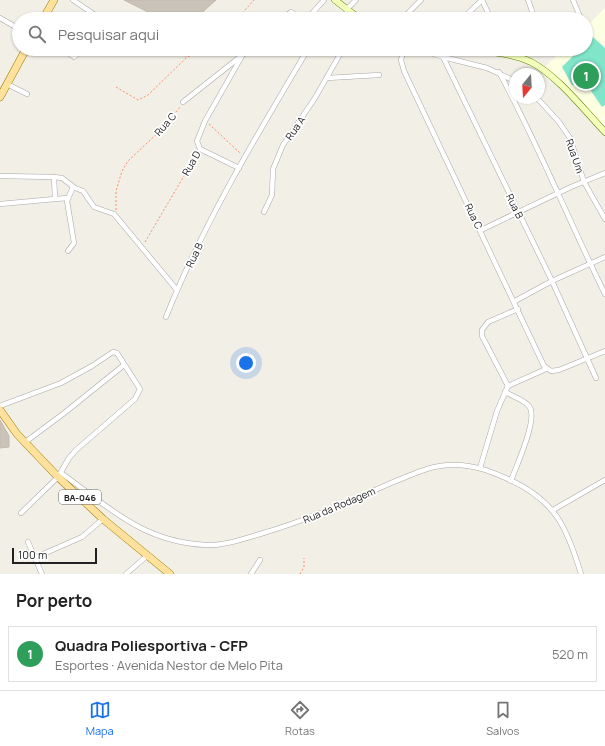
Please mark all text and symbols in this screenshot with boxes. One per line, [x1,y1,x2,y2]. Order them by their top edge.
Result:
search box [12,12,593,56]
icon: search [26,23,48,45]
text: Pesquisar aqui [58,24,159,45]
pin: 1 [573,61,599,91]
north arrow [509,68,545,104]
street label: Rua C [151,109,179,139]
street label: Rua A [282,113,309,143]
street label: Rua Um [563,137,587,175]
street label: Rua D [178,148,204,178]
street label: Rua B [503,191,527,221]
street label: Rua C [462,201,486,231]
street label: Rua B [182,240,206,270]
your location [236,353,256,373]
street label: Rua da Rodagem [301,483,377,527]
road number: BA-046 [59,490,101,504]
scale bar [12,546,97,565]
text: 100 m [18,547,47,562]
text: Por perto [16,589,92,612]
text: Quadra Poliesportiva - CFP [55,635,248,656]
text: 1 [27,645,33,663]
text: 520 m [552,645,588,663]
text: Esportes · Avenida Nestor de Melo Pita [55,656,283,674]
tab: Mapa [86,699,114,738]
tab: Rotas [285,699,315,738]
tab: Salvos [486,699,519,738]

